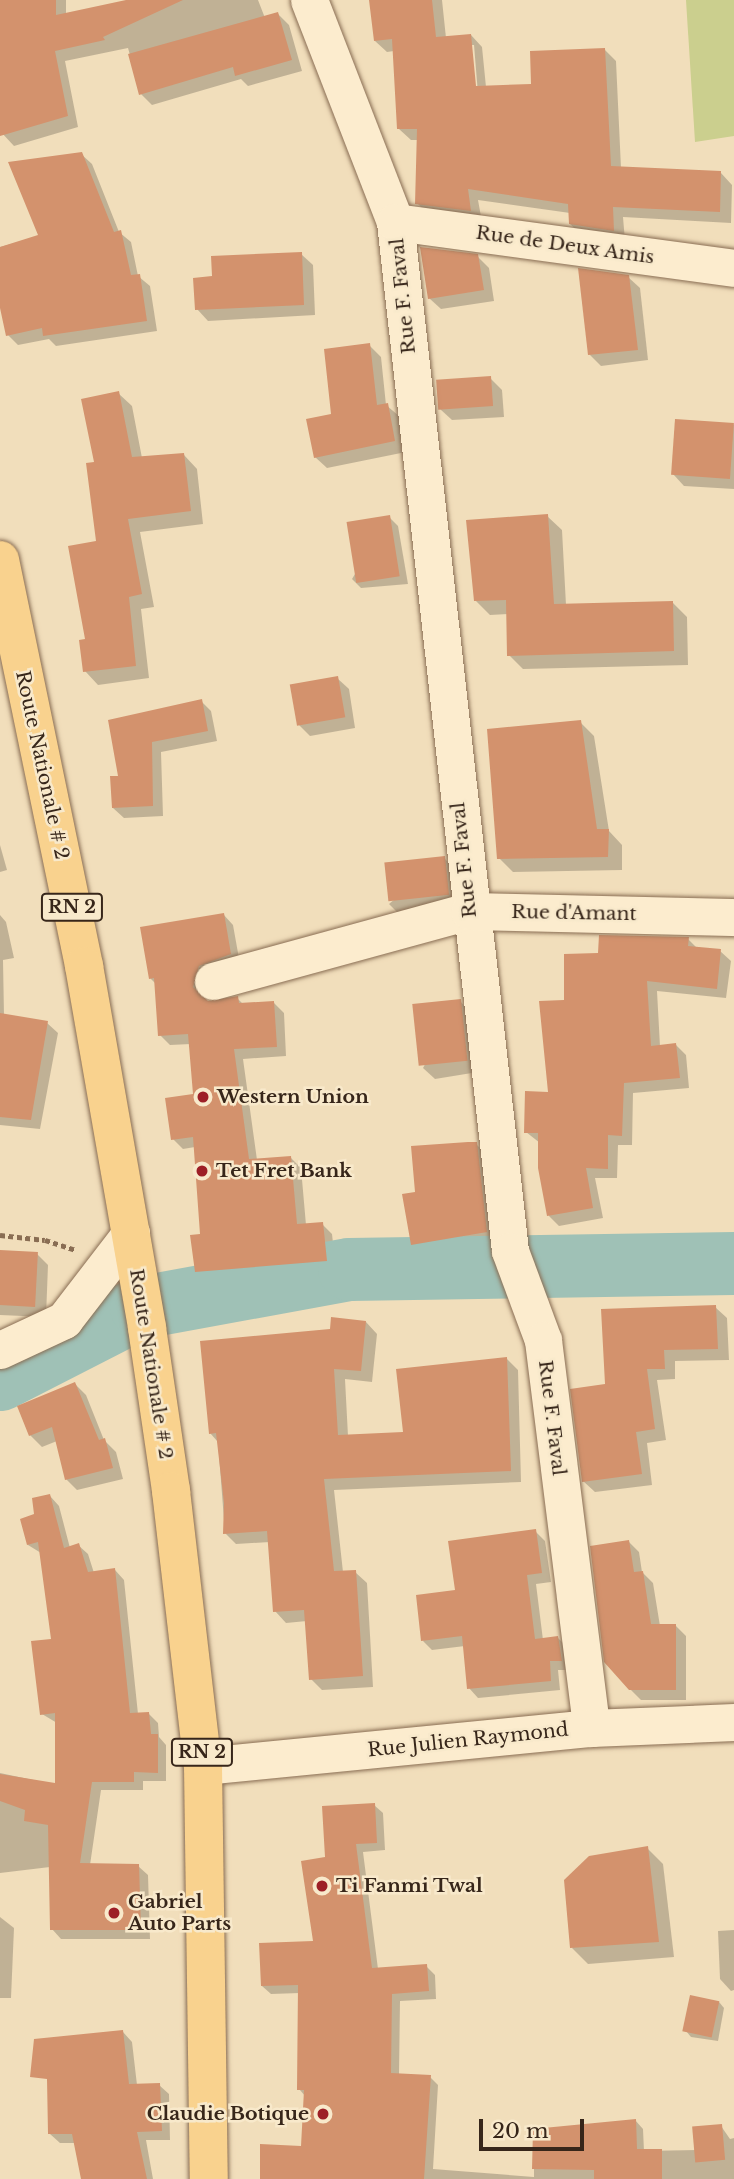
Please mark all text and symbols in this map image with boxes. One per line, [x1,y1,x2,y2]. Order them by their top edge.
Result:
street label: Rue de Deux Amis [474,221,656,269]
street label: Rue F. Faval [386,237,420,355]
street label: Route Nationale # 2 [11,669,73,861]
street label: Rue F. Faval [447,801,481,919]
road number: RN 2 [41,893,104,922]
street label: Rue d'Amant [511,901,637,925]
place label: Western Union [217,1086,369,1108]
marker: Western Union [195,1089,211,1105]
place label: Tet Fret Bank [216,1160,352,1182]
marker: Tet Fret Bank [194,1163,210,1179]
street label: Route Nationale # 2 [125,1267,177,1461]
street label: Rue F. Faval [534,1359,570,1477]
street label: Rue Julien Raymond [366,1718,570,1762]
road number: RN 2 [170,1737,234,1766]
place label: Ti Fanmi Twal [336,1875,483,1897]
marker: Ti Fanmi Twal [314,1878,330,1894]
place label: Gabriel Auto Parts [128,1891,231,1935]
marker: Gabriel Auto Parts [106,1905,122,1921]
place label: Claudie Botique [147,2103,309,2125]
marker: Claudie Botique [315,2106,331,2122]
scale bar [482,2106,587,2150]
text: 20 m [492,2118,549,2144]

